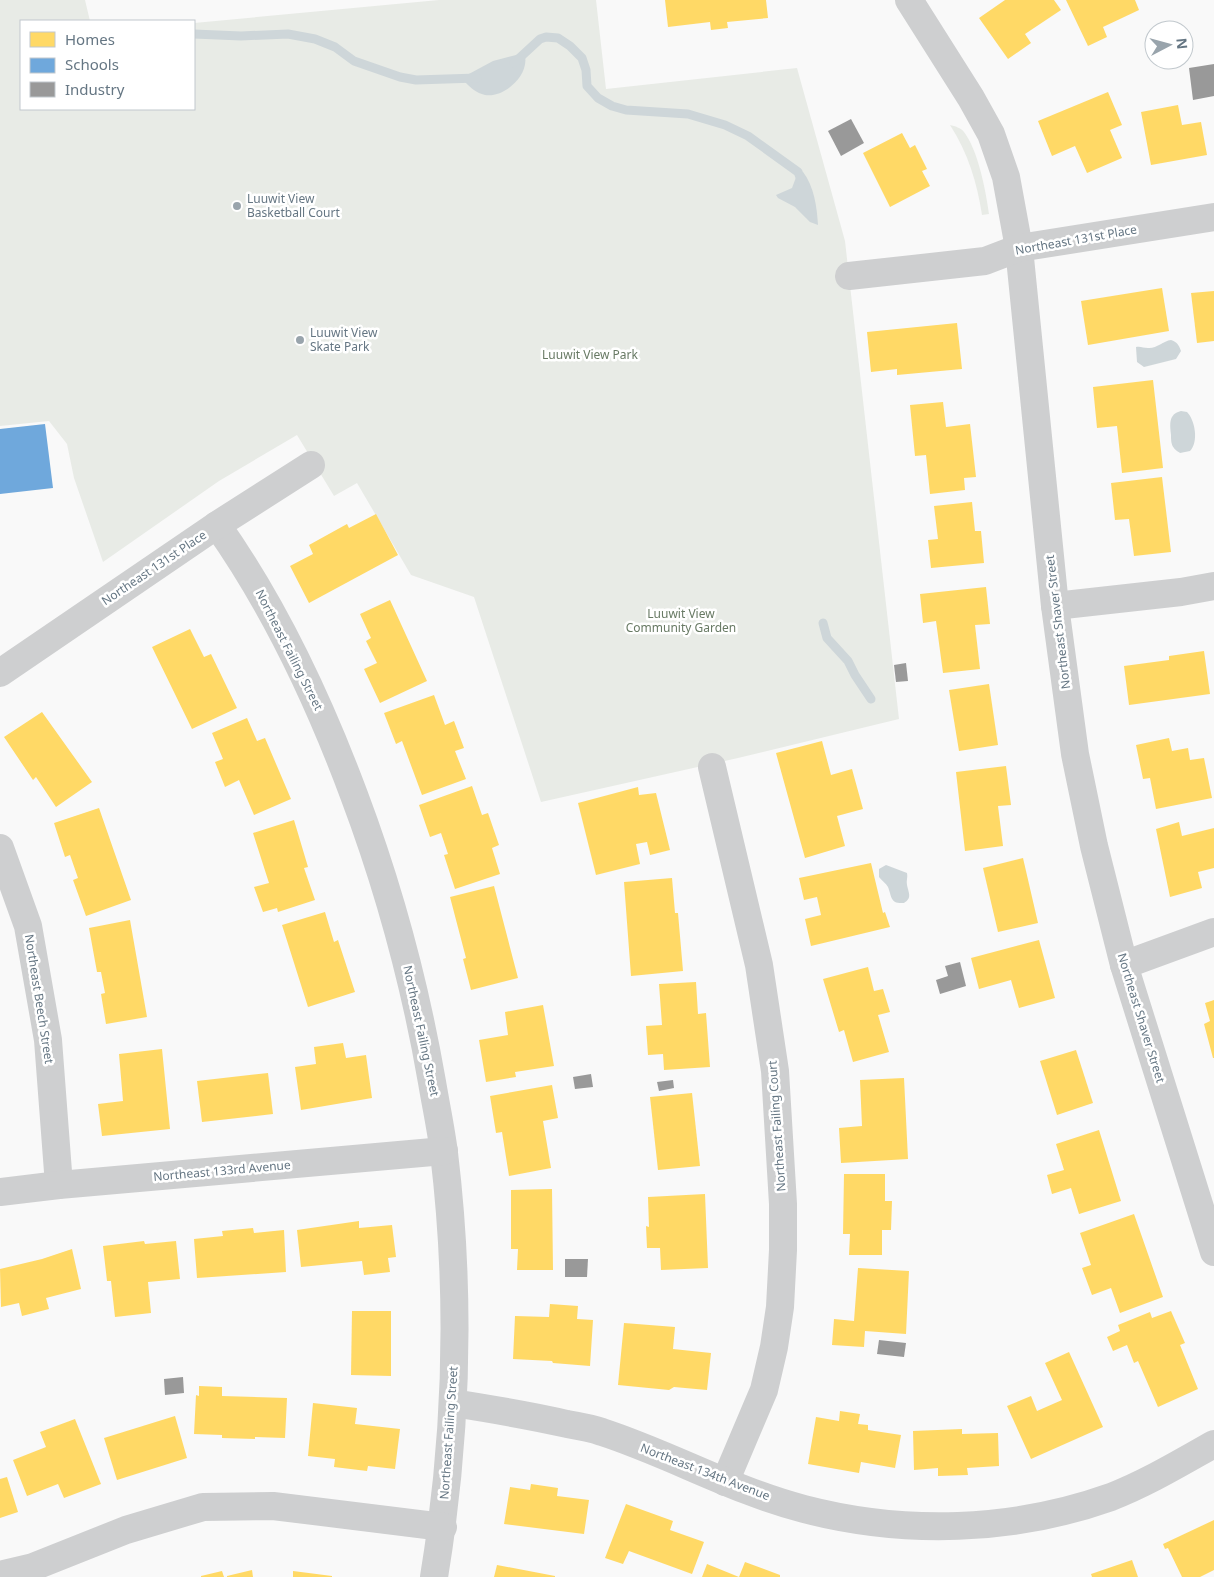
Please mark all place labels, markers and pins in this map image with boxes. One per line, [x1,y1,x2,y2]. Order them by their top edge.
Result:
place label: Luuwit View Basketball Court [247,190,340,221]
marker: Luuwit View Basketball Court [231,200,243,212]
place label: Luuwit View Skate Park [310,324,378,355]
marker: Luuwit View Skate Park [294,334,306,346]

